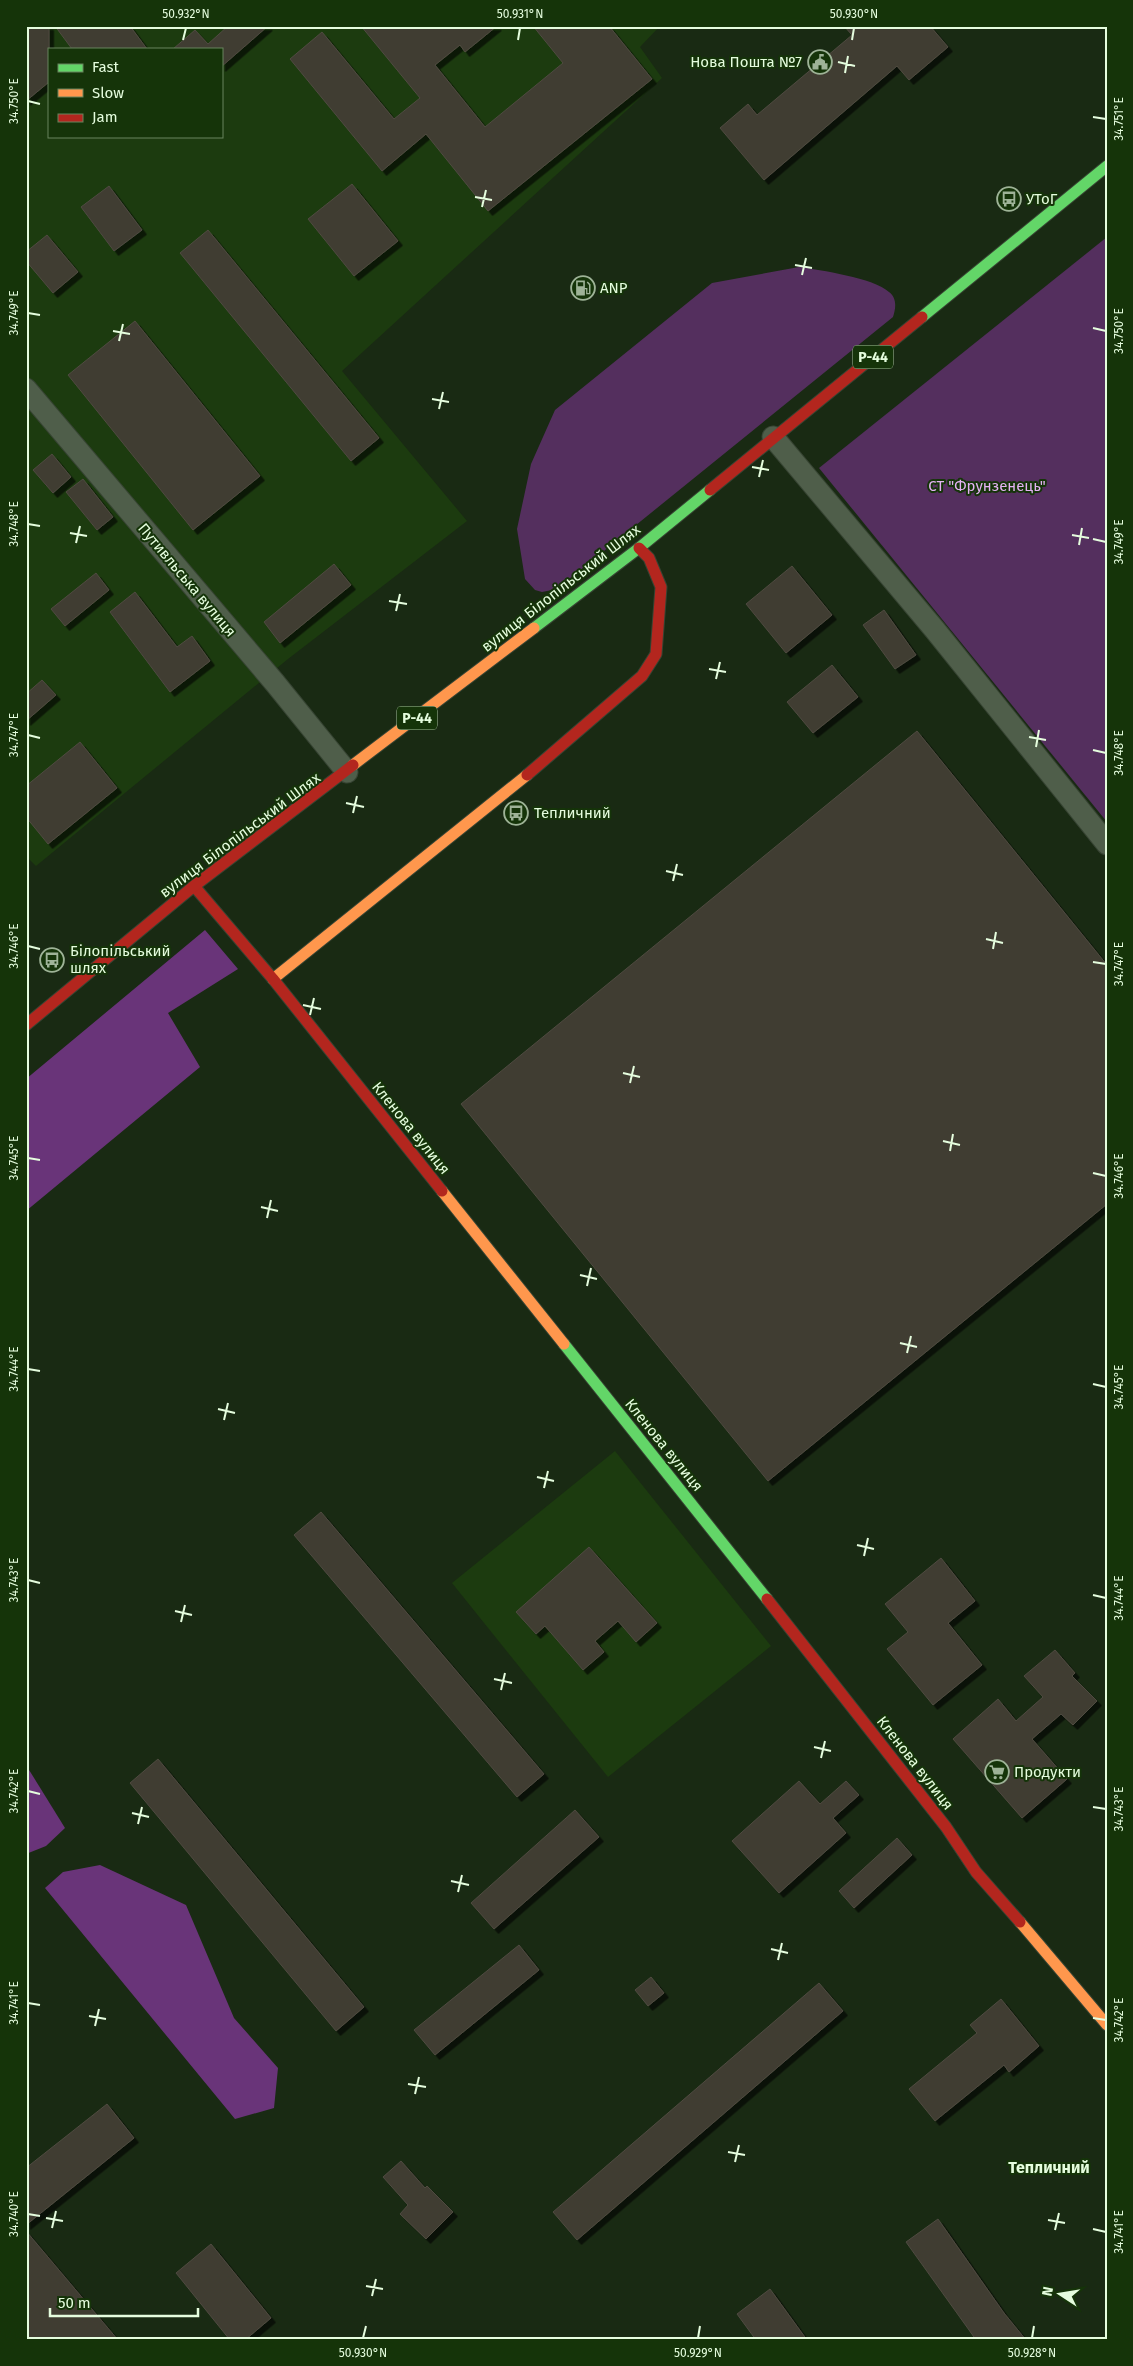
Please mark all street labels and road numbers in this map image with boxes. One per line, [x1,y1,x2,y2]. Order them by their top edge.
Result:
road number: Р-44 [853,346,893,368]
street label: Путивльська вулиця [134,520,240,640]
street label: вулиця Білопільський Шлях [478,520,645,656]
road number: Р-44 [397,706,437,730]
street label: вулиця Білопільський Шлях [156,768,325,901]
street label: Кленова вулиця [368,1078,454,1178]
street label: Кленова вулиця [621,1395,707,1495]
street label: Кленова вулиця [873,1713,957,1813]

